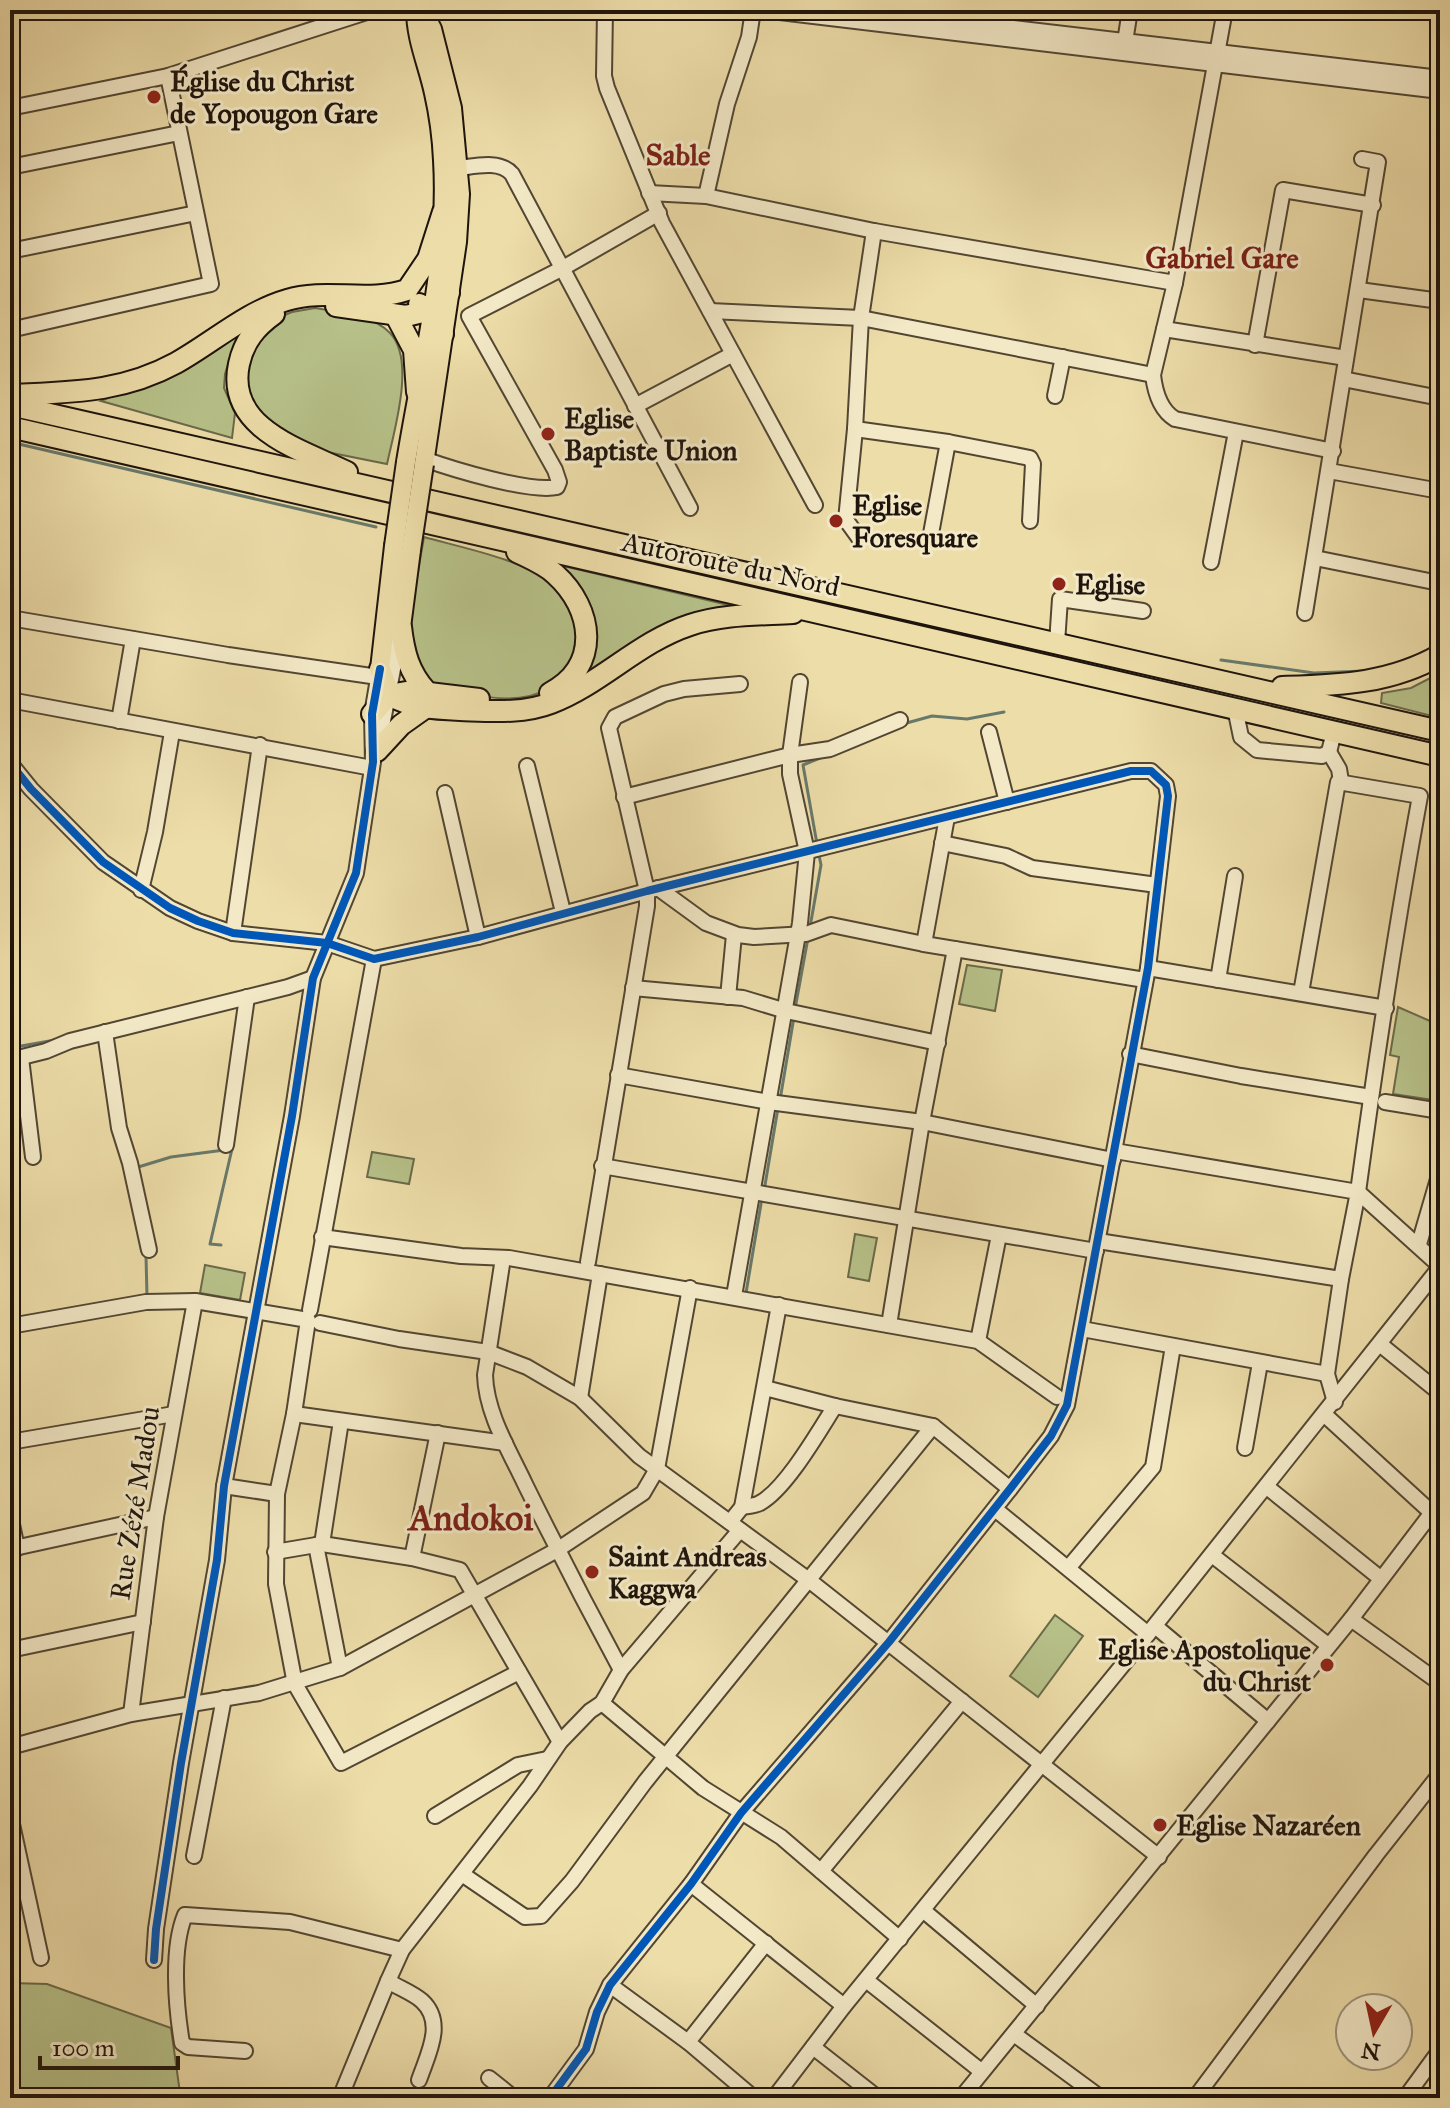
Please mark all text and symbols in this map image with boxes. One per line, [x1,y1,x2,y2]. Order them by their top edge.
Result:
place label: Église du Christ de Yopougon Gare [170,63,378,131]
marker: Église du Christ de Yopougon Gare [145,88,163,106]
district label: Sable [646,137,711,173]
district label: Gabriel Gare [1145,240,1299,276]
place label: Eglise Baptiste Union [564,401,737,468]
marker: Eglise Baptiste Union [539,425,557,443]
place label: Eglise Foresquare [852,488,979,555]
marker: Eglise Foresquare [827,512,845,530]
street label: Autoroute du Nord [618,524,843,604]
place label: Eglise [1075,567,1146,602]
marker: Eglise [1050,575,1068,593]
street label: Rue Zézé Madou [102,1403,168,1602]
district label: Andokoi [407,1496,533,1540]
place label: Saint Andreas Kaggwa [608,1539,767,1606]
marker: Saint Andreas Kaggwa [583,1563,601,1581]
place label: Eglise Apostolique du Christ [1098,1632,1311,1699]
marker: Eglise Apostolique du Christ [1318,1656,1336,1674]
place label: Eglise Nazaréen [1176,1808,1361,1843]
marker: Eglise Nazaréen [1151,1816,1169,1834]
north arrow [1334,1992,1414,2072]
scale bar [40,2020,178,2070]
text: 100 m [52,2033,115,2063]
text: N [1359,2036,1382,2066]

